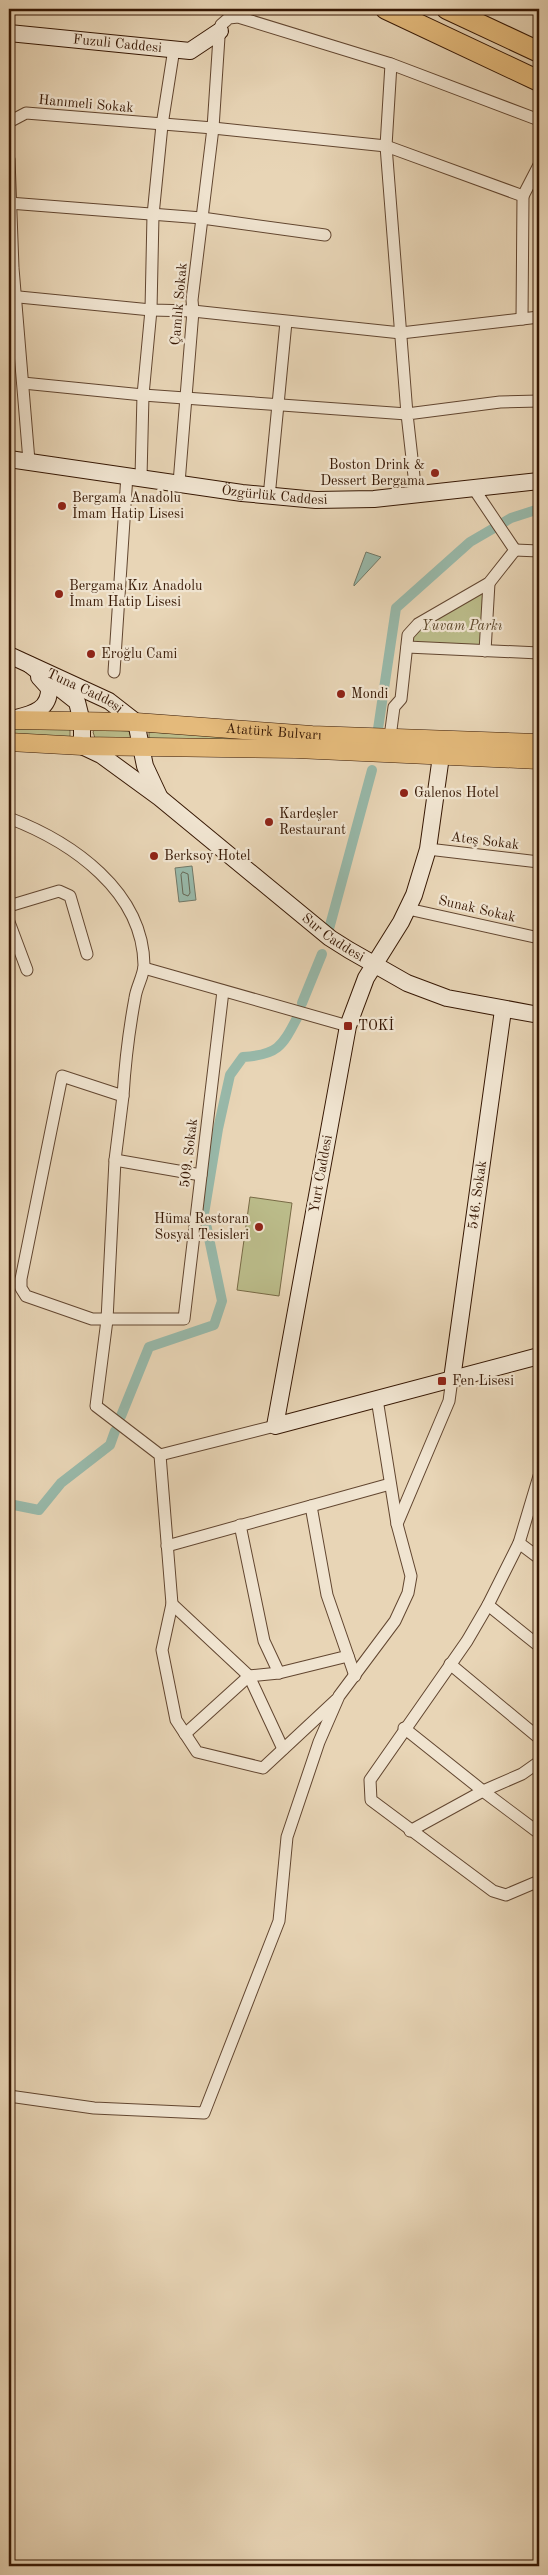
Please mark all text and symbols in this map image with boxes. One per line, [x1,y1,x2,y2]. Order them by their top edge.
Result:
street label: Fuzuli Caddesi [72,32,163,55]
street label: Hanımeli Sokak [38,93,134,115]
street label: Çamlık Sokak [168,262,190,346]
place label: Boston Drink & Dessert Bergama [320,458,425,488]
marker: Boston Drink & Dessert Bergama [429,467,441,479]
street label: Özgürlük Caddesi [220,480,328,507]
place label: Bergama Anadolu İmam Hatip Lisesi [72,491,184,521]
marker: Bergama Anadolu İmam Hatip Lisesi [56,500,68,512]
place label: Bergama Kız Anadolu İmam Hatip Lisesi [69,579,203,609]
marker: Bergama Kız Anadolu İmam Hatip Lisesi [53,588,65,600]
park label: Yuvam Parkı [421,619,503,633]
place label: Eroğlu Cami [101,647,177,661]
marker: Eroğlu Cami [85,648,97,660]
street label: Tuna Caddesi [45,666,126,716]
place label: Mondi [351,687,389,701]
marker: Mondi [335,688,347,700]
street label: Atatürk Bulvarı [225,722,322,742]
place label: Galenos Hotel [414,786,499,800]
marker: Galenos Hotel [398,787,410,799]
place label: Kardeşler Restaurant [279,807,346,837]
marker: Kardeşler Restaurant [263,816,275,828]
street label: Ateş Sokak [450,830,520,852]
place label: Berksoy Hotel [164,849,251,863]
marker: Berksoy Hotel [148,850,160,862]
street label: Sunak Sokak [437,893,517,925]
street label: Sur Caddesi [299,911,367,964]
place label: TOKİ [358,1016,394,1033]
marker: TOKİ [342,1020,354,1032]
street label: 509. Sokak [178,1118,200,1188]
street label: Yurt Caddesi [307,1134,335,1214]
street label: 546. Sokak [466,1159,489,1230]
place label: Hüma Restoran Sosyal Tesisleri [154,1212,249,1242]
marker: Hüma Restoran Sosyal Tesisleri [253,1221,265,1233]
place label: Fen Lisesi [452,1374,514,1388]
marker: Fen Lisesi [436,1375,448,1387]

